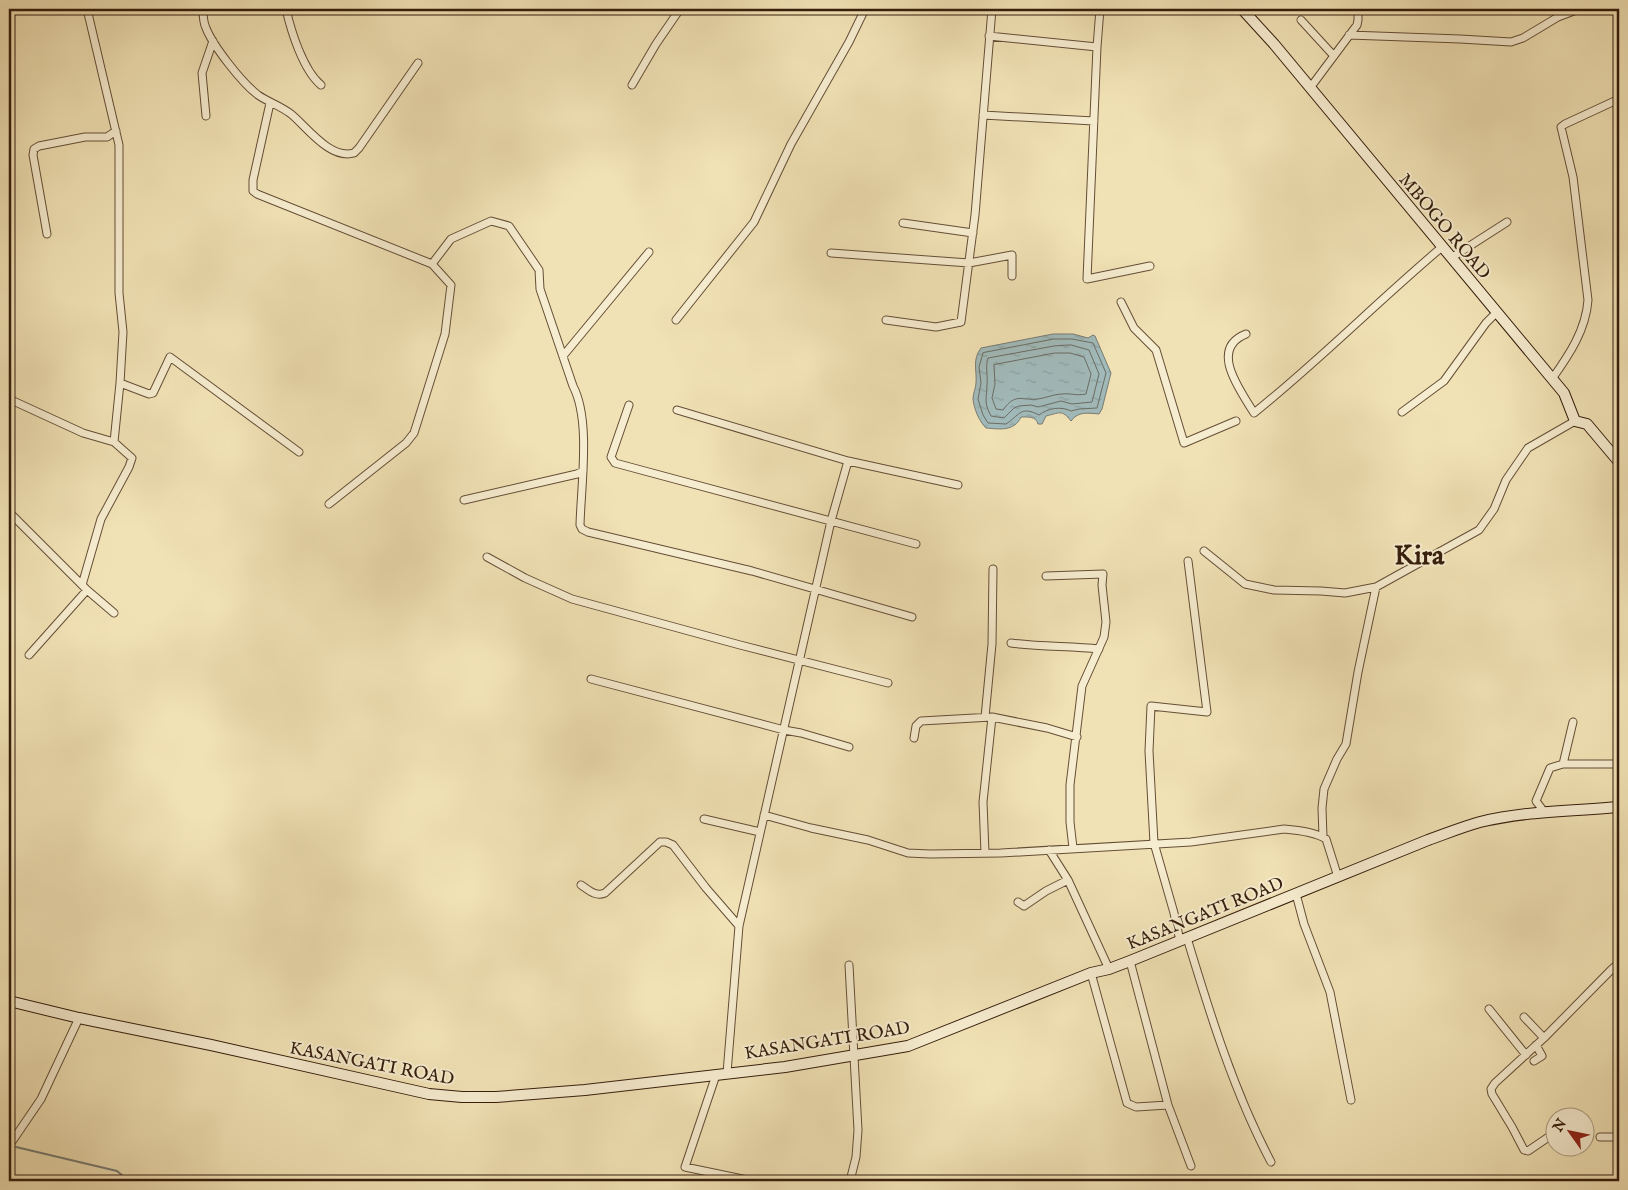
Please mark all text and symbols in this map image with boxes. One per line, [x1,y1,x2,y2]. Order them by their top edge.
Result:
street label: MBOGO ROAD [1393,169,1495,285]
district label: Kira [1394,539,1445,574]
street label: KASANGATI ROAD [1124,872,1287,956]
street label: KASANGATI ROAD [743,1017,912,1066]
street label: KASANGATI ROAD [288,1037,456,1092]
north arrow [1546,1108,1596,1158]
text: N [1549,1115,1571,1136]

